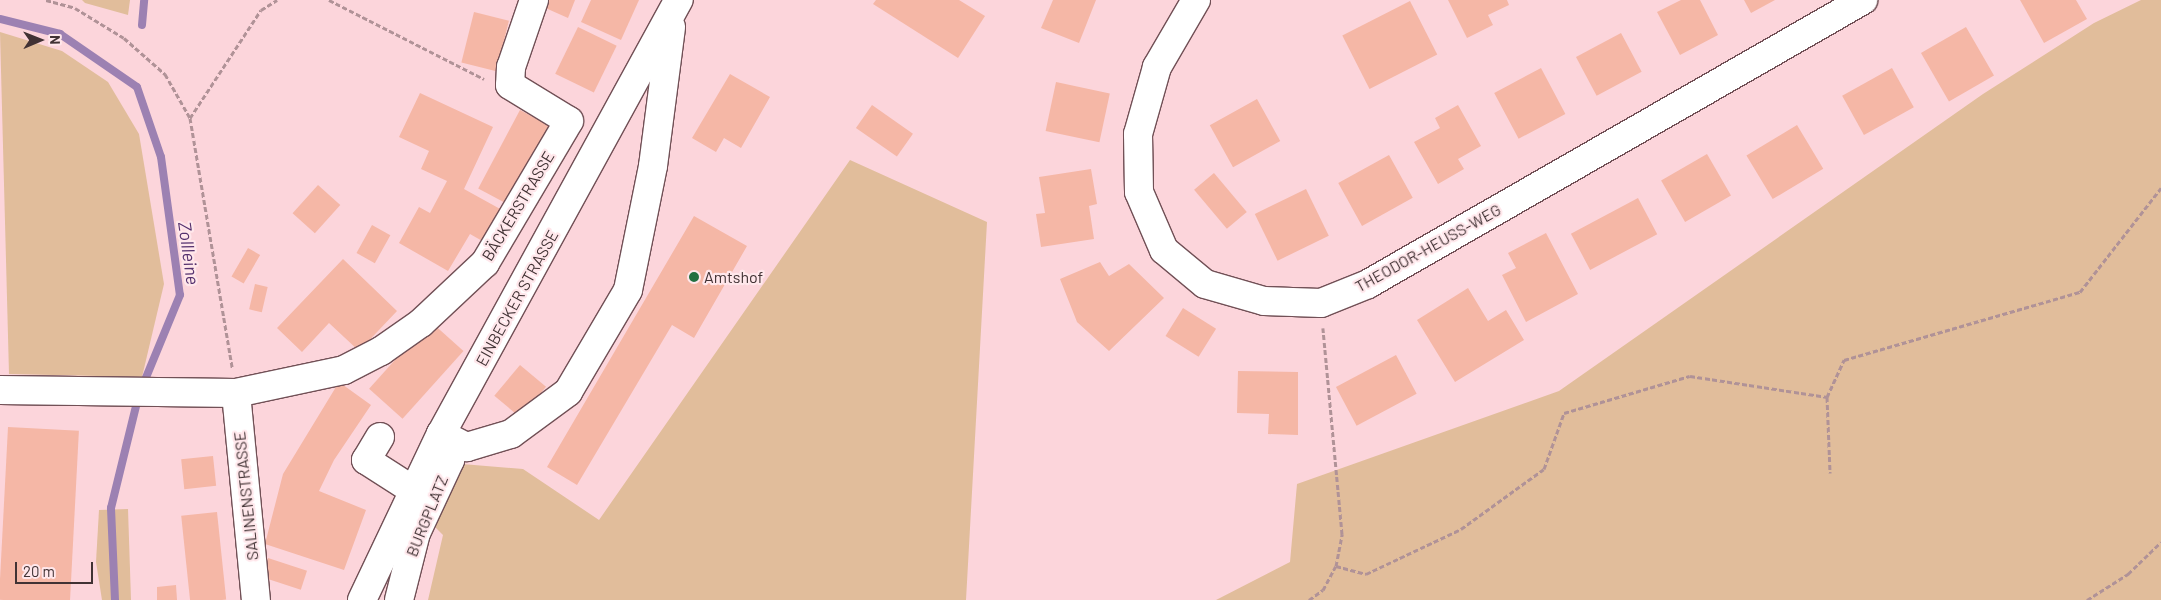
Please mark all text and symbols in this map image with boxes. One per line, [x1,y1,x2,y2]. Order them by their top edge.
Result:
north arrow [15,15,65,65]
text: N [47,35,64,45]
street label: BÄCKERSTRASSE [478,148,558,264]
street label: THEODOR-HEUSS-WEG [1352,200,1504,296]
water label: Zollleine [174,220,204,286]
street label: EINBECKER STRASSE [472,227,562,369]
place label: Amtshof [704,267,763,287]
marker: Amtshof [688,271,700,283]
street label: SALINENSTRASSE [230,431,262,561]
street label: BURGPLATZ [402,473,452,559]
scale bar [18,552,95,584]
text: 20 m [23,562,55,580]

